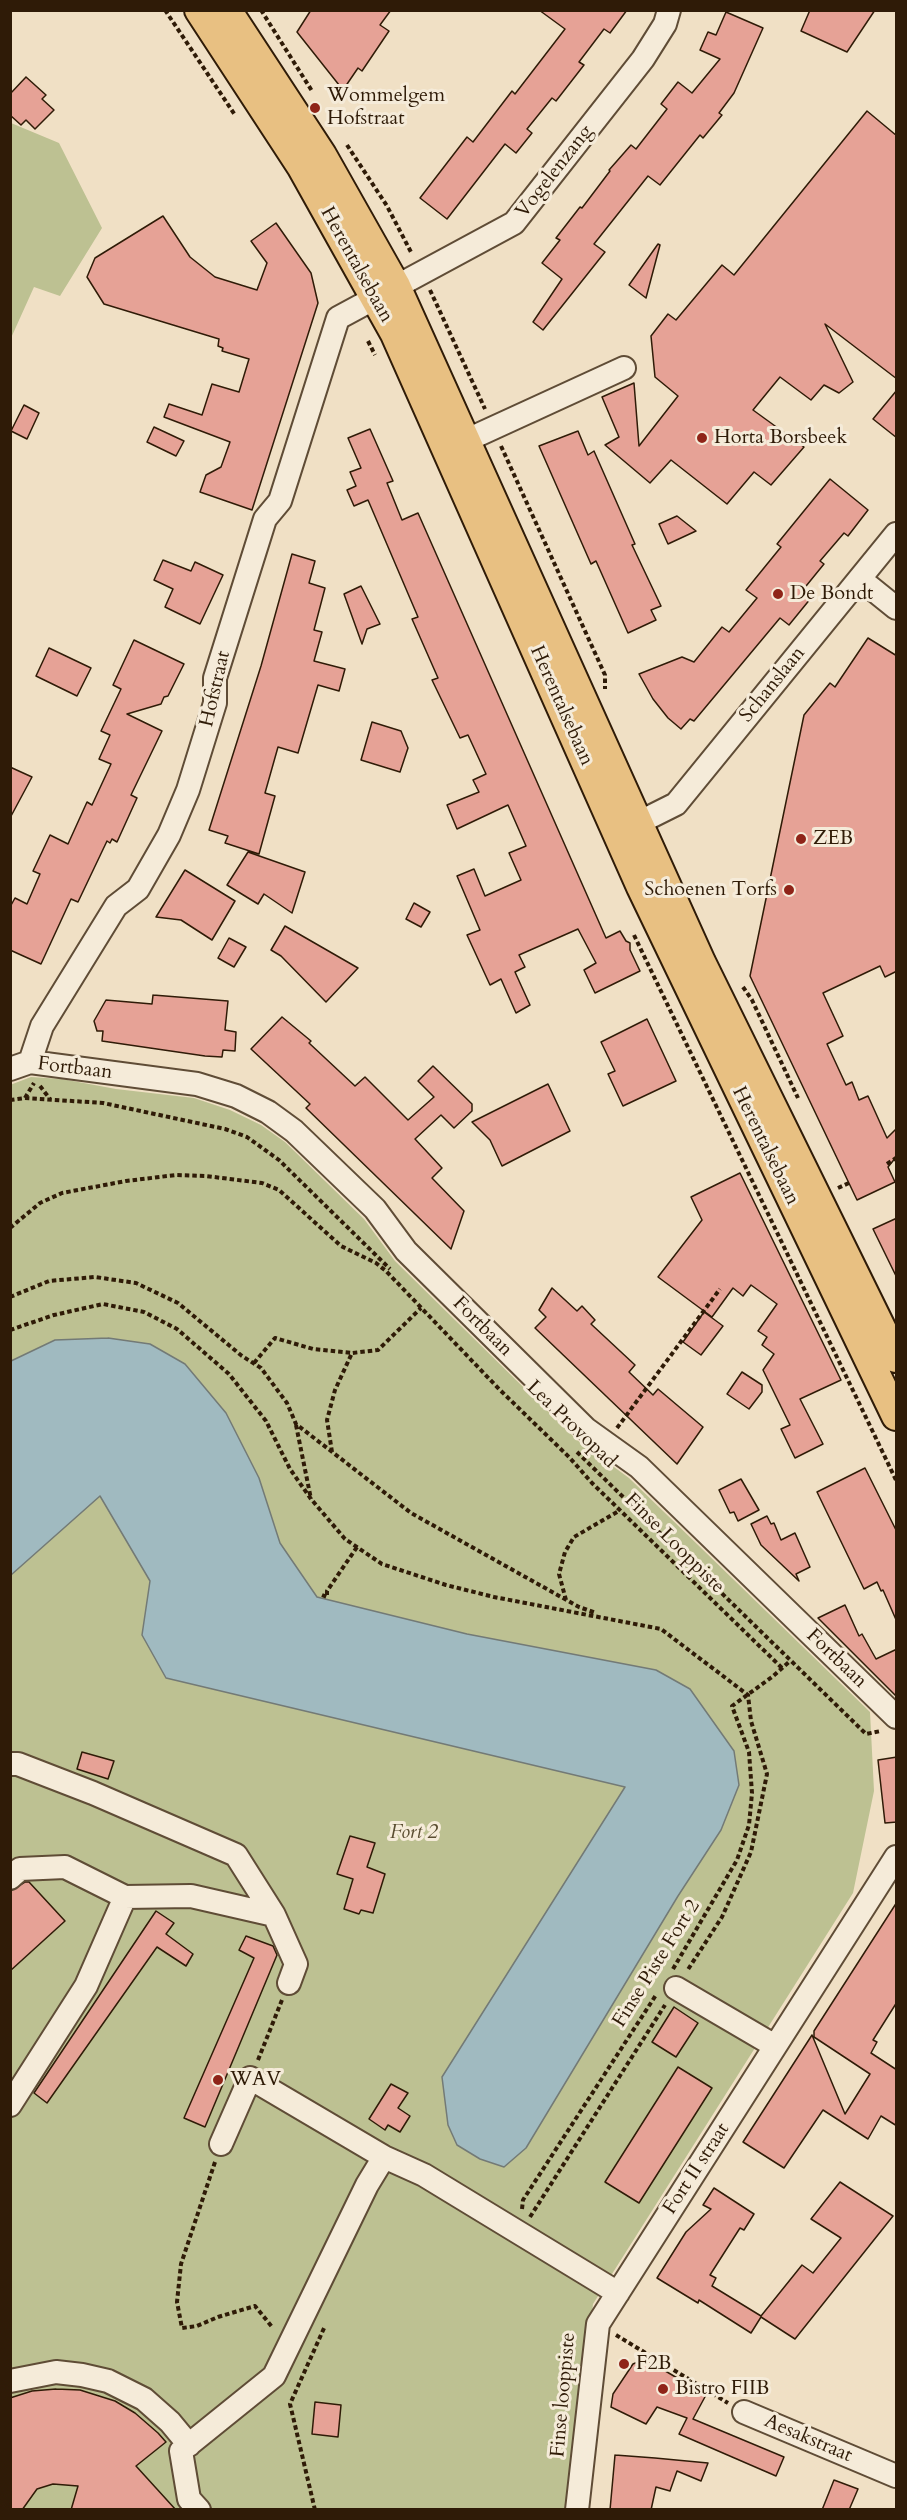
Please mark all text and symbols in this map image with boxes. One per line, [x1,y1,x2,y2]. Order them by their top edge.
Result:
place label: Wommelgem Hofstraat [327,84,445,131]
marker: Wommelgem Hofstraat [308,101,322,115]
street label: Vogelenzang [511,121,599,223]
street label: Herentalsebaan [314,203,398,327]
place label: Horta Borsbeek [714,426,847,450]
marker: Horta Borsbeek [695,431,709,445]
place label: De Bondt [790,582,873,606]
marker: De Bondt [771,587,785,601]
street label: Herentalsebaan [524,642,598,770]
street label: Schanslaan [735,642,811,728]
street label: Hofstraat [196,649,236,729]
place label: ZEB [813,827,853,851]
marker: ZEB [794,832,808,846]
place label: Schoenen Torfs [644,878,777,902]
marker: Schoenen Torfs [782,883,796,897]
street label: Fortbaan [36,1053,114,1085]
street label: Herentalsebaan [726,1083,804,1209]
street label: Fortbaan [447,1292,517,1362]
street label: Lea Provopad [521,1376,621,1474]
street label: Finse Looppiste [619,1489,729,1599]
street label: Fortbaan [801,1624,871,1694]
park label: Fort 2 [390,1821,438,1845]
street label: Finse Piste Fort 2 [608,1896,706,2032]
place label: WAV [230,2068,281,2092]
marker: WAV [211,2073,225,2087]
street label: Fort II straat [659,2119,735,2219]
street label: Finse looppiste [547,2332,581,2458]
place label: F2B [636,2352,671,2376]
marker: F2B [617,2357,631,2371]
place label: Bistro FIIB [675,2377,769,2401]
marker: Bistro FIIB [656,2382,670,2396]
street label: Aesakstraat [760,2410,856,2468]

